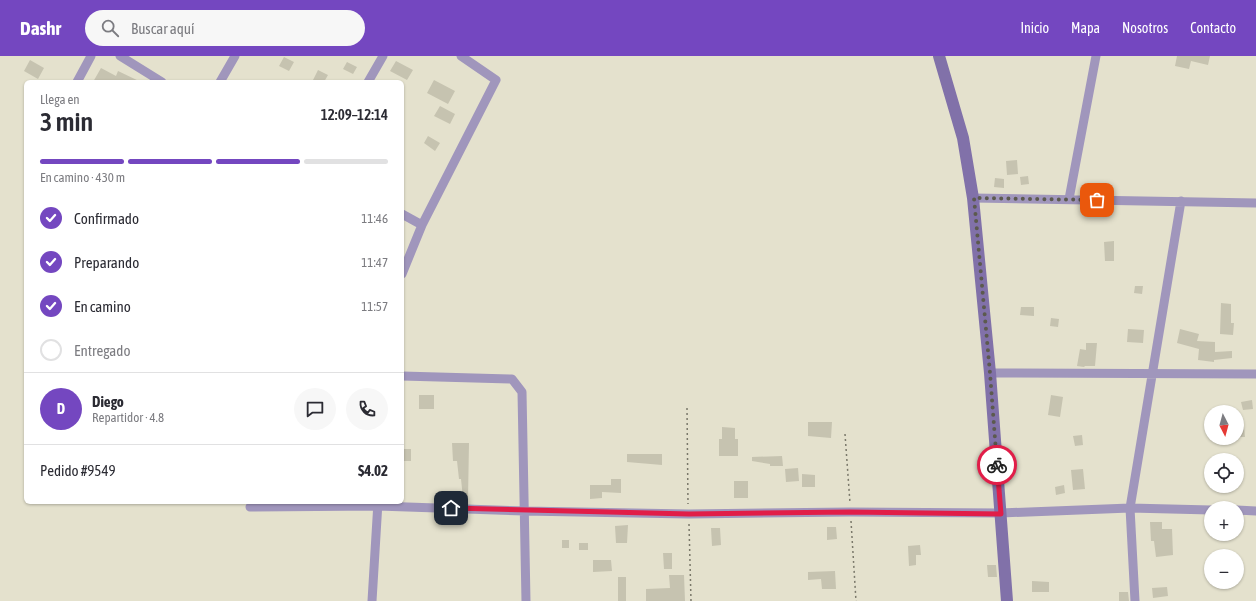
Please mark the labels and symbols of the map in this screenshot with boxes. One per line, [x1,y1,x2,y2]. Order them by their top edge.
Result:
pin [1080,183,1114,217]
north arrow [1204,405,1244,445]
courier [977,445,1017,485]
pin [434,491,468,525]

